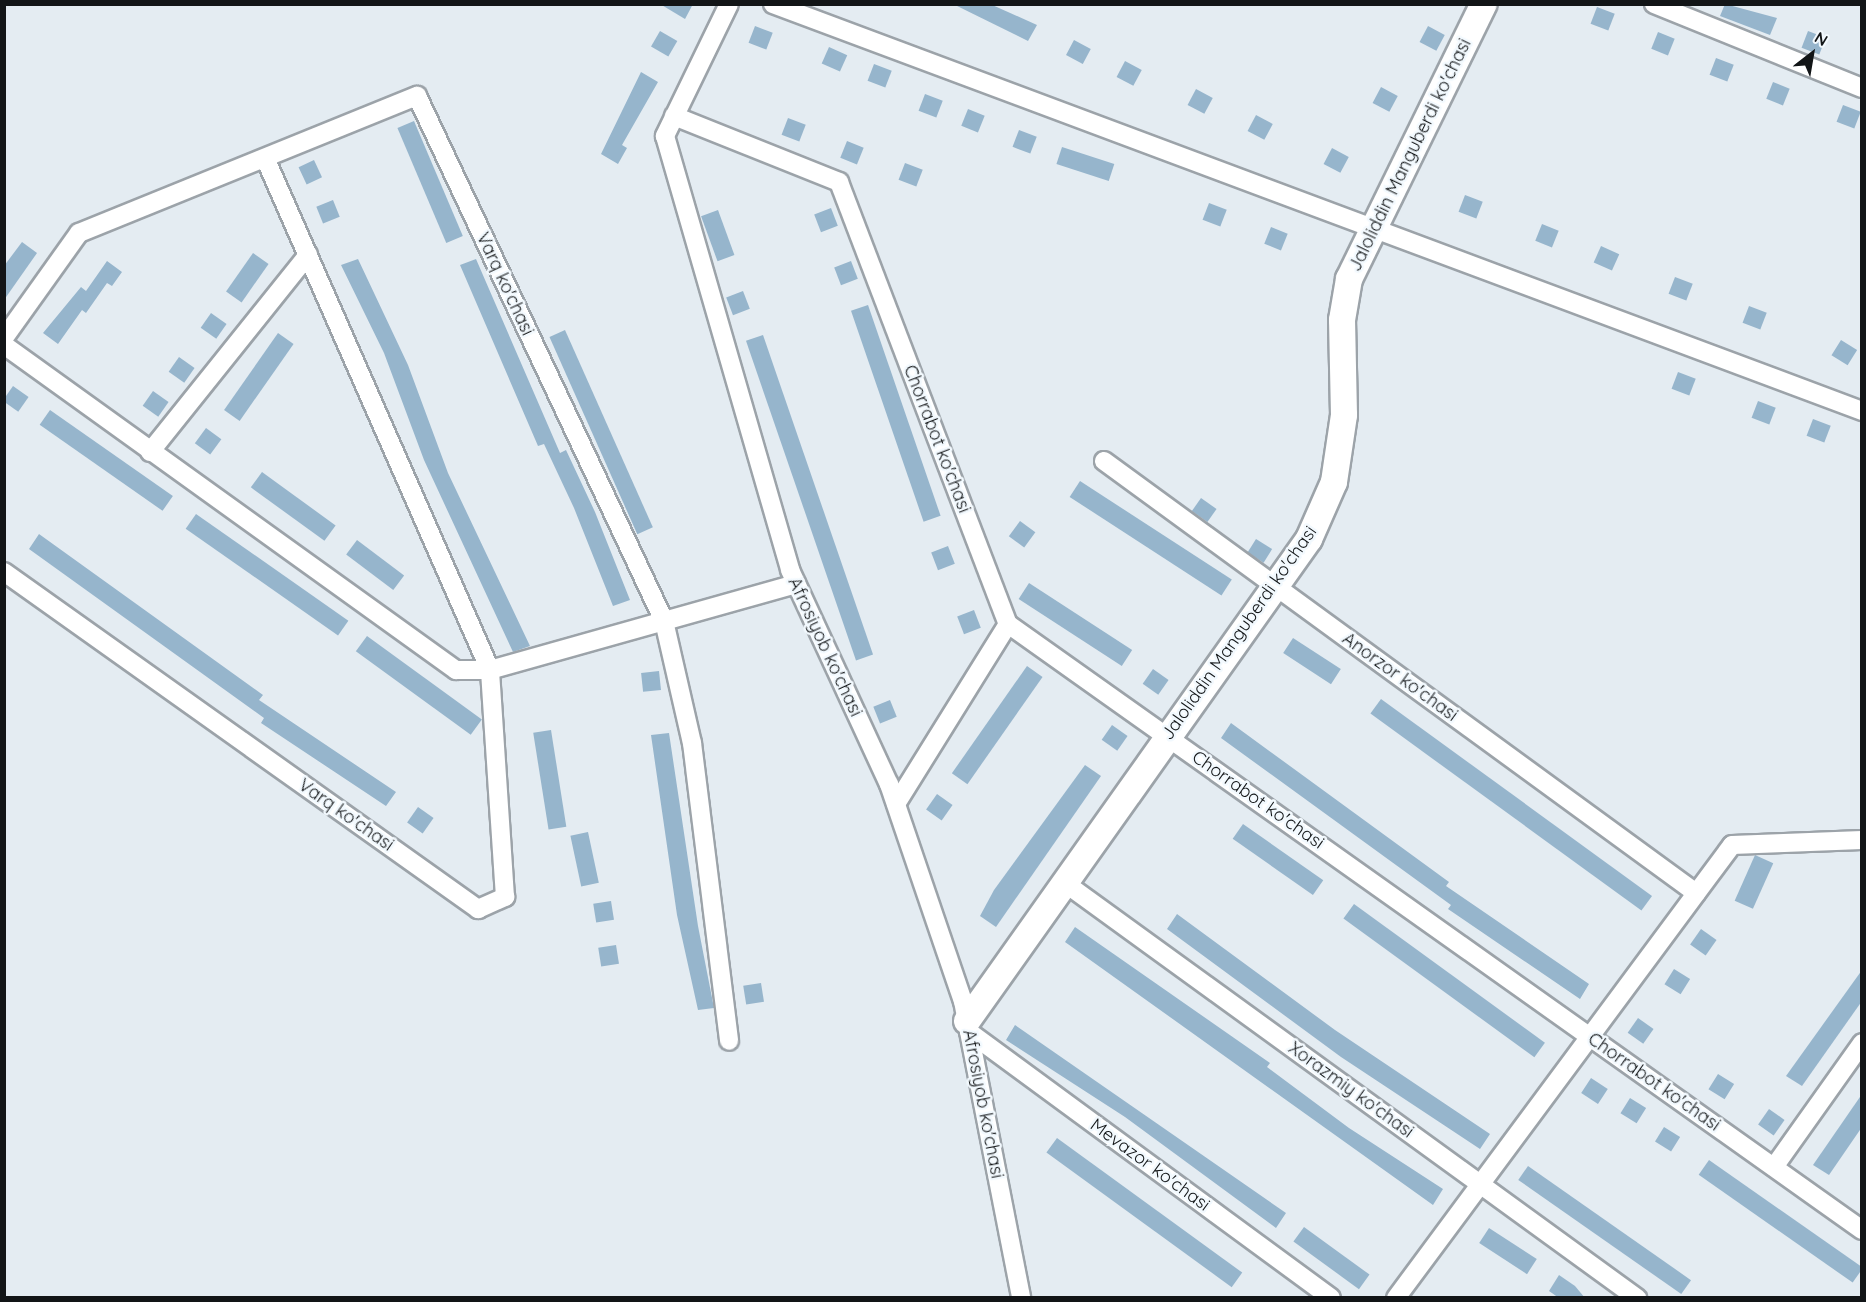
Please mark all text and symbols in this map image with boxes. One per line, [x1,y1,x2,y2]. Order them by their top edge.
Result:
north arrow [1782,24,1842,84]
text: N [1811,27,1831,50]
street label: Jaloliddin Manguberdi ko'chasi [1344,35,1476,275]
street label: Varq ko'chasi [472,229,538,339]
street label: Chorrabot ko'chasi [899,362,975,516]
street label: Jaloliddin Manguberdi ko'chasi [1157,522,1321,744]
street label: Afrosiyob ko'chasi [783,574,867,720]
street label: Anorzor ko'chasi [1338,628,1462,726]
street label: Chorrabot ko'chasi [1188,746,1328,854]
street label: Varq ko'chasi [294,774,398,856]
street label: Afrosiyob ko'chasi [958,1028,1008,1180]
street label: Chorrabot ko'chasi [1584,1028,1724,1136]
street label: Xorazmiy ko'chasi [1284,1037,1418,1143]
street label: Mevazor ko'chasi [1086,1114,1214,1216]

